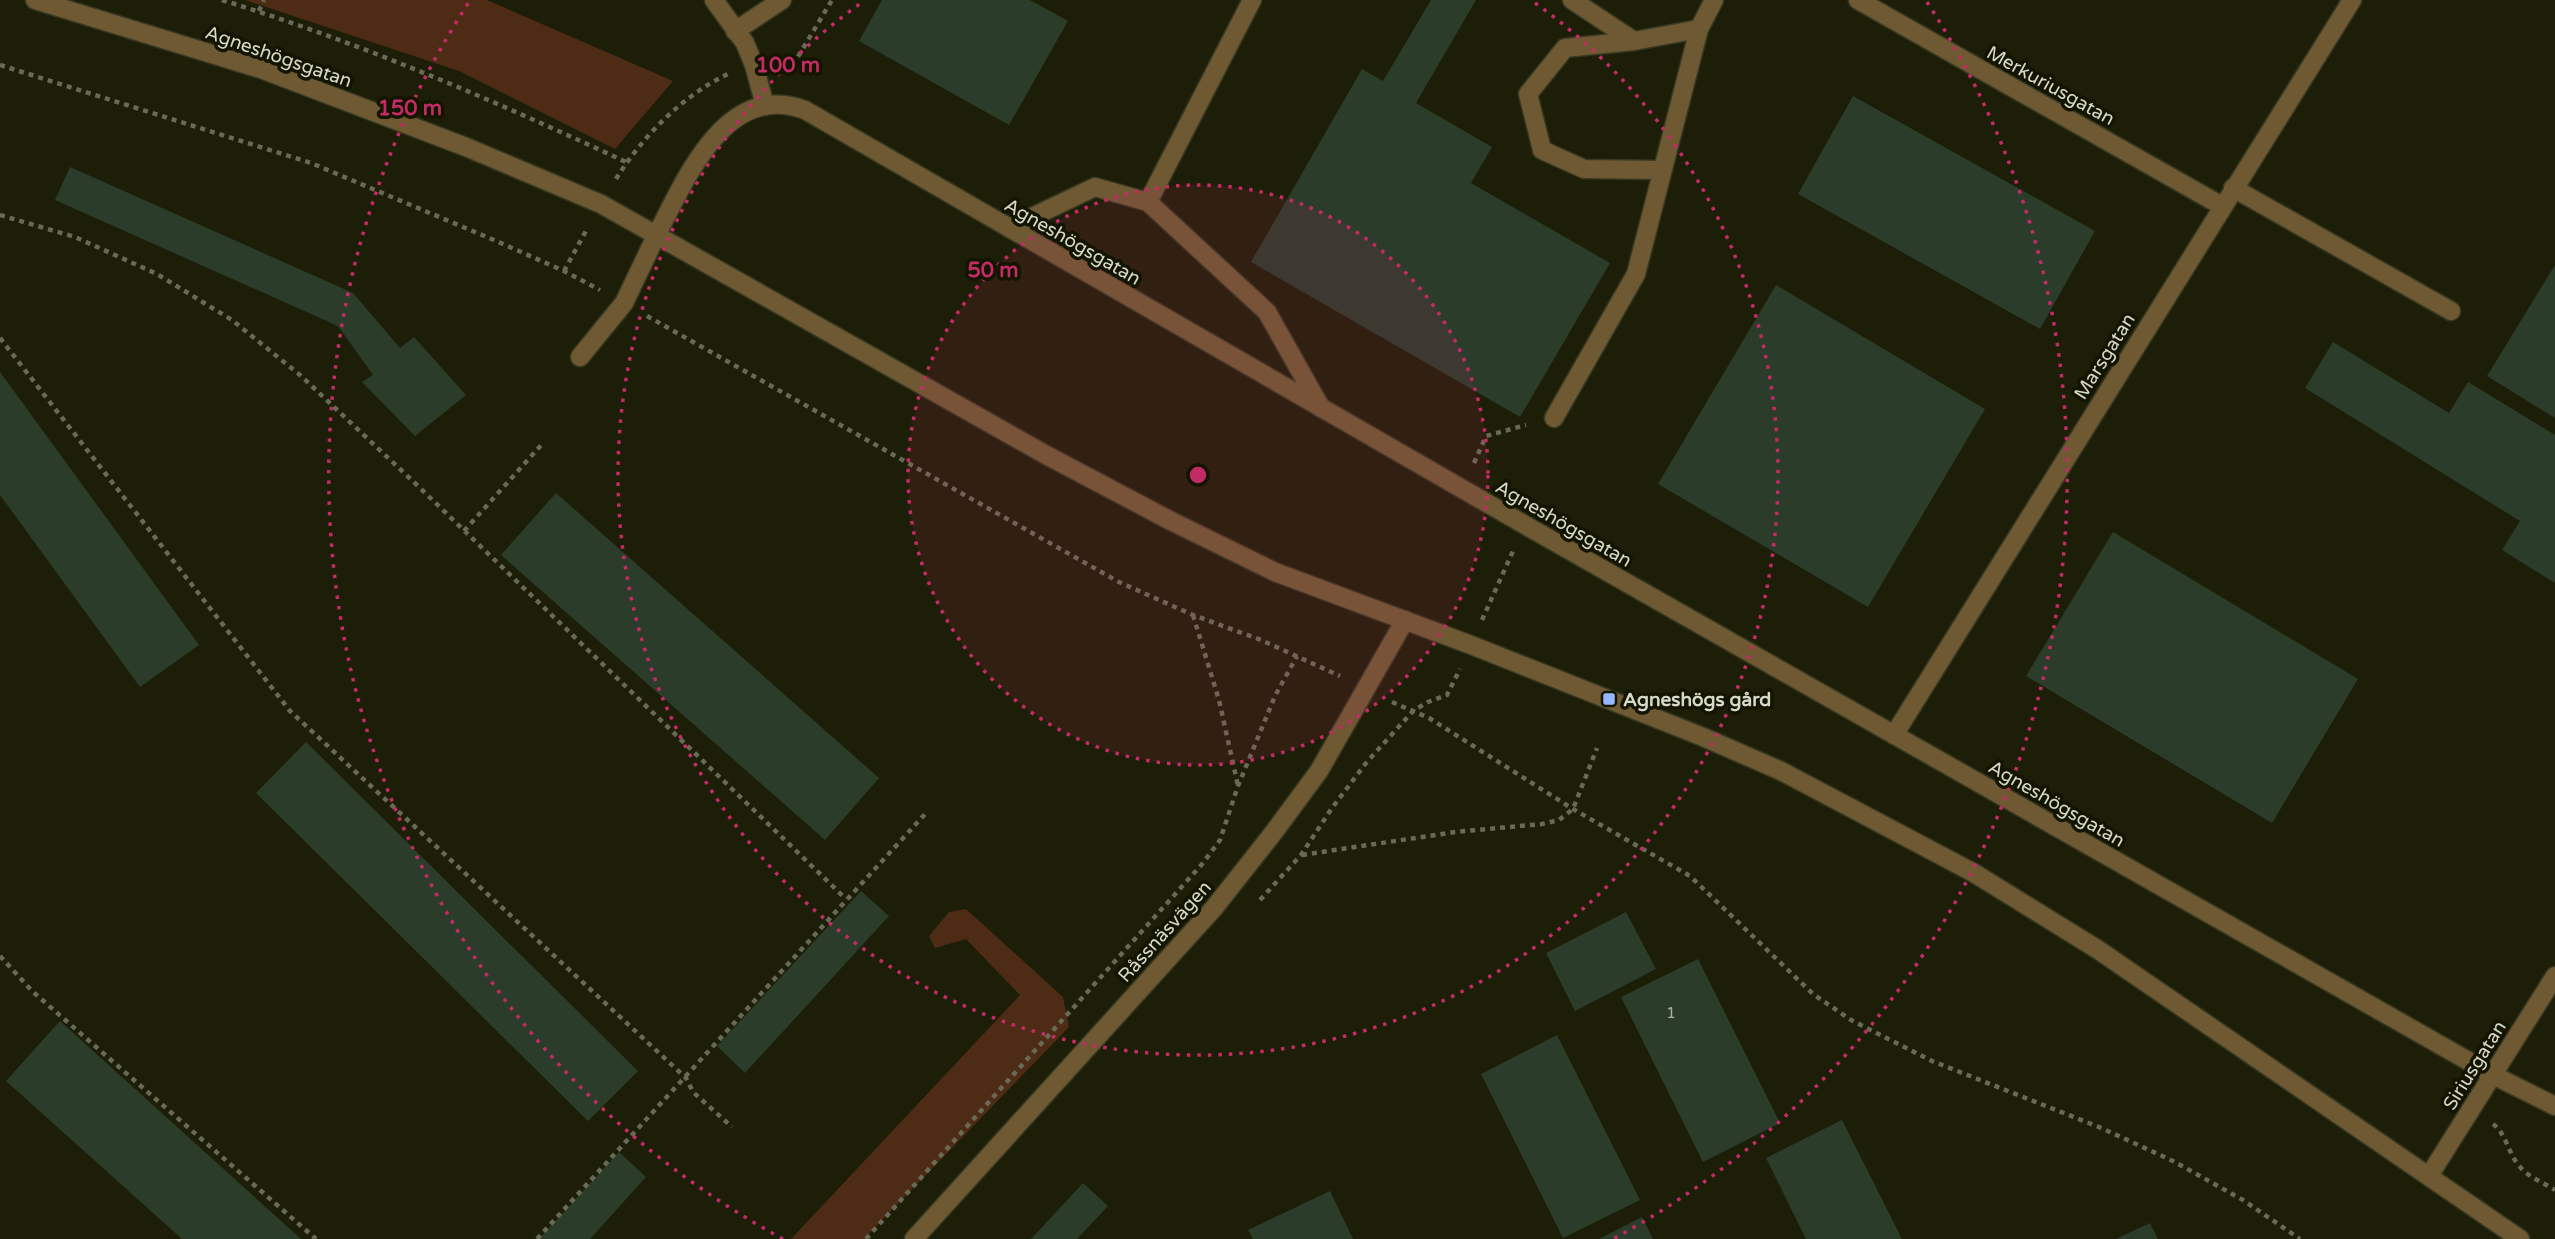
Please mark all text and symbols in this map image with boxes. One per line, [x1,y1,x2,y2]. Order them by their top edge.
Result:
street label: Agneshögsgatan [202,22,355,92]
street label: Merkuriusgatan [1983,42,2118,130]
text: 100 m [756,53,820,78]
text: 150 m [378,96,442,121]
street label: Agneshögsgatan [1001,194,1144,290]
text: 50 m [967,258,1019,283]
street label: Marsgatan [2070,309,2140,404]
centre of rings [1186,463,1210,487]
street label: Agneshögsgatan [1492,476,1635,572]
place label: Agneshögs gård [1623,689,1771,712]
marker: Agneshögs gård [1601,691,1617,707]
street label: Agneshögsgatan [1985,756,2128,852]
street label: Råssnäsvägen [1114,876,1216,987]
house number: 1 [1666,1003,1676,1023]
street label: Siriusgatan [2439,1017,2511,1114]

